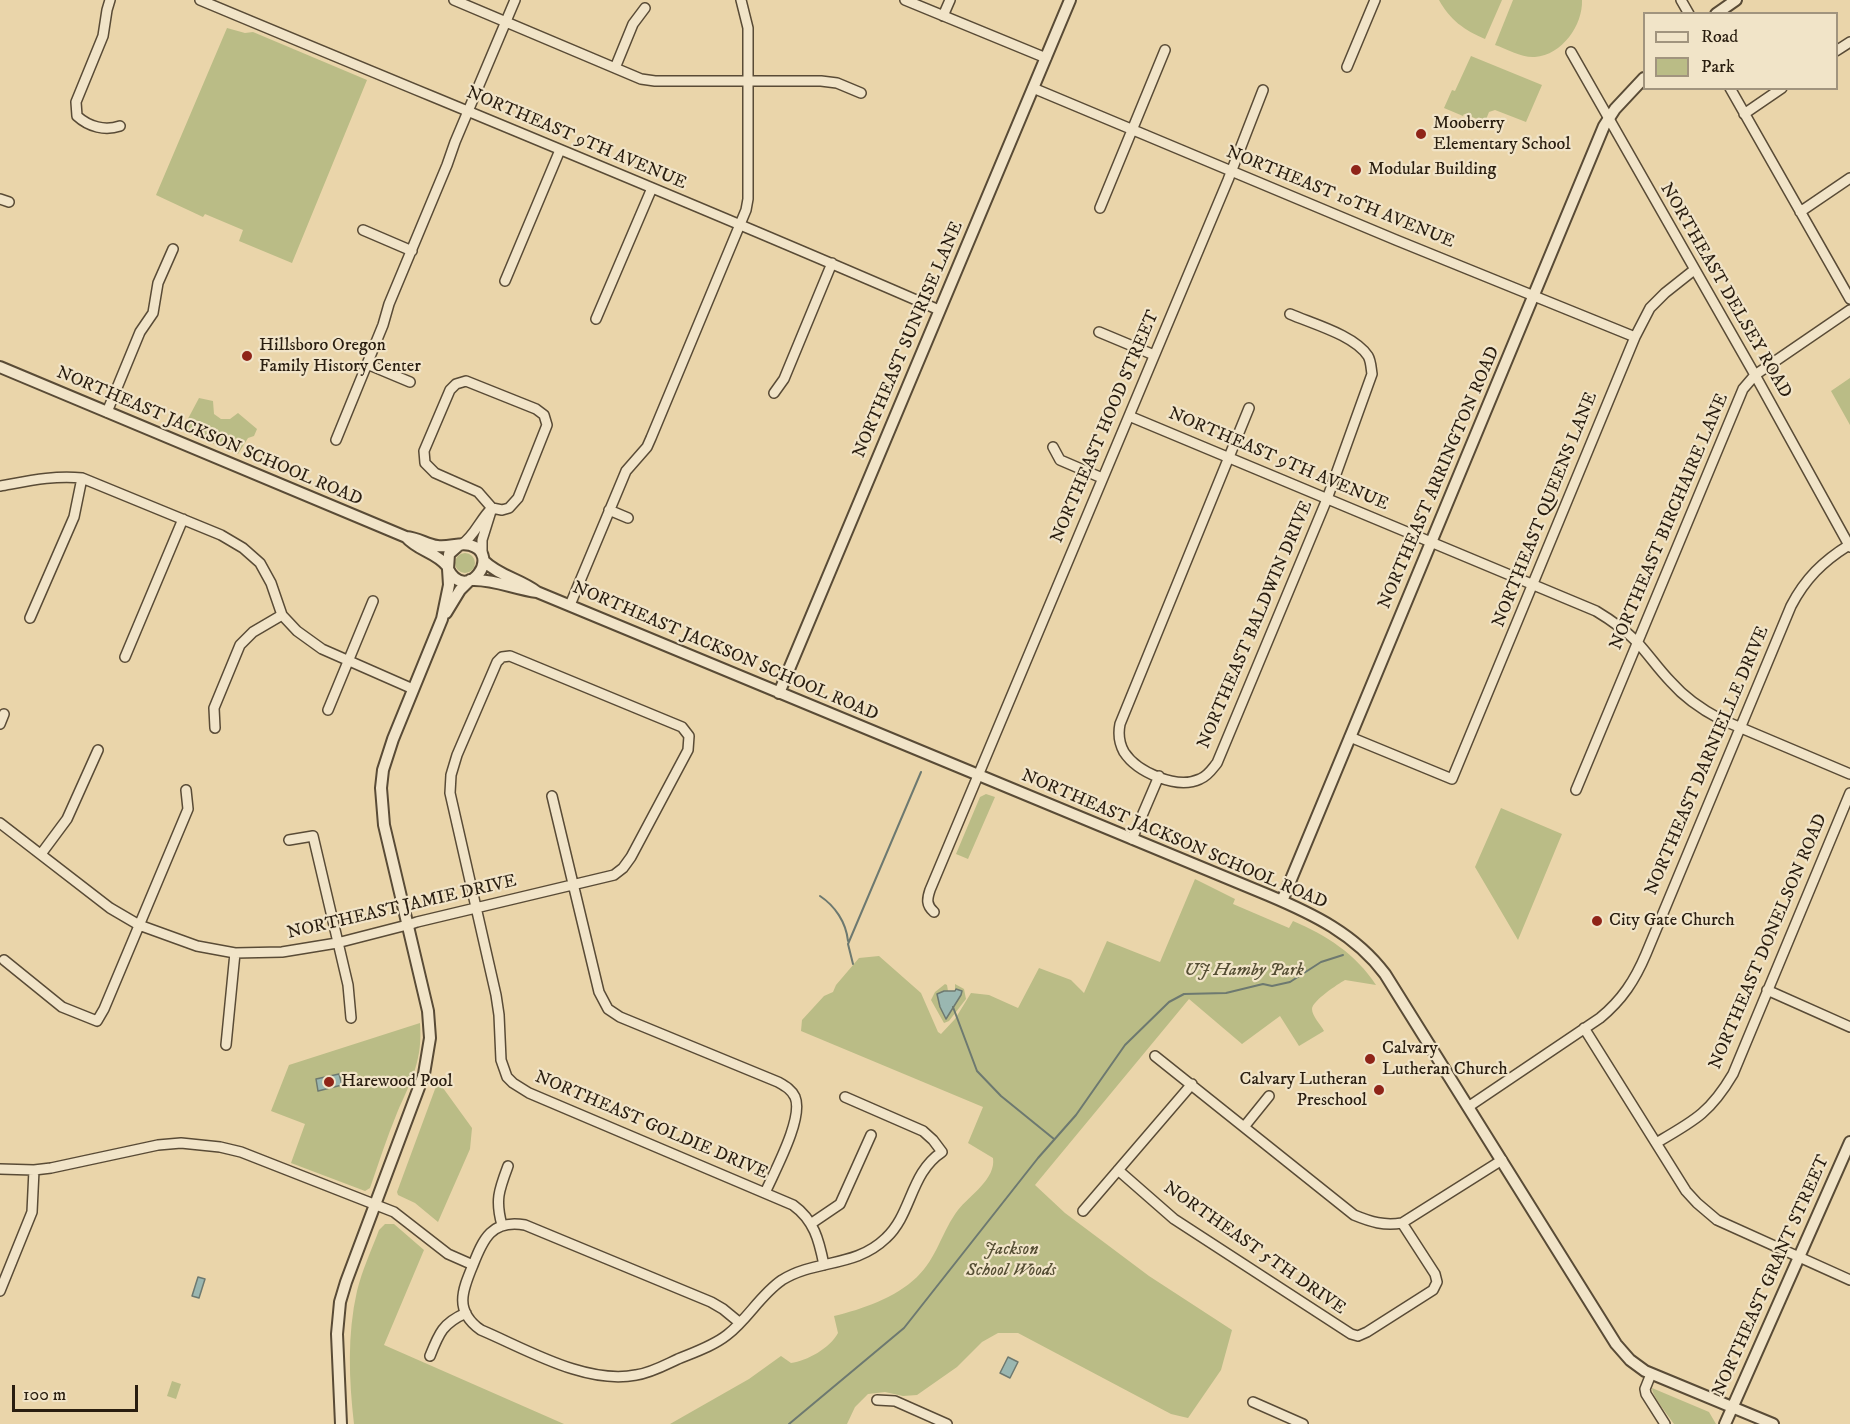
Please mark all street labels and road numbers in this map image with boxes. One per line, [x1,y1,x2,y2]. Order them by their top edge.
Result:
street label: NORTHEAST 9TH AVENUE [463,83,689,195]
street label: NORTHEAST 10TH AVENUE [1223,142,1457,254]
street label: NORTHEAST DELSEY ROAD [1654,180,1796,402]
street label: NORTHEAST SUNRISE LANE [849,218,969,462]
street label: NORTHEAST HOOD STREET [1047,307,1165,547]
street label: NORTHEAST ARRINGTON ROAD [1375,343,1505,613]
street label: NORTHEAST JACKSON SCHOOL ROAD [53,363,365,511]
street label: NORTHEAST QUEENS LANE [1489,389,1603,631]
street label: NORTHEAST BIRCHAIRE LANE [1606,391,1734,653]
street label: NORTHEAST 9TH AVENUE [1165,404,1391,516]
street label: NORTHEAST BALDWIN DRIVE [1194,498,1318,752]
street label: NORTHEAST JACKSON SCHOOL ROAD [569,578,881,726]
street label: NORTHEAST DARNIELLE DRIVE [1641,623,1775,899]
street label: NORTHEAST JACKSON SCHOOL ROAD [1018,766,1330,914]
street label: NORTHEAST DONELSON ROAD [1705,811,1833,1073]
street label: NORTHEAST JAMIE DRIVE [285,871,519,945]
street label: NORTHEAST GOLDIE DRIVE [531,1067,771,1185]
street label: NORTHEAST GRANT STREET [1709,1152,1835,1400]
street label: NORTHEAST 5TH DRIVE [1159,1178,1349,1320]

